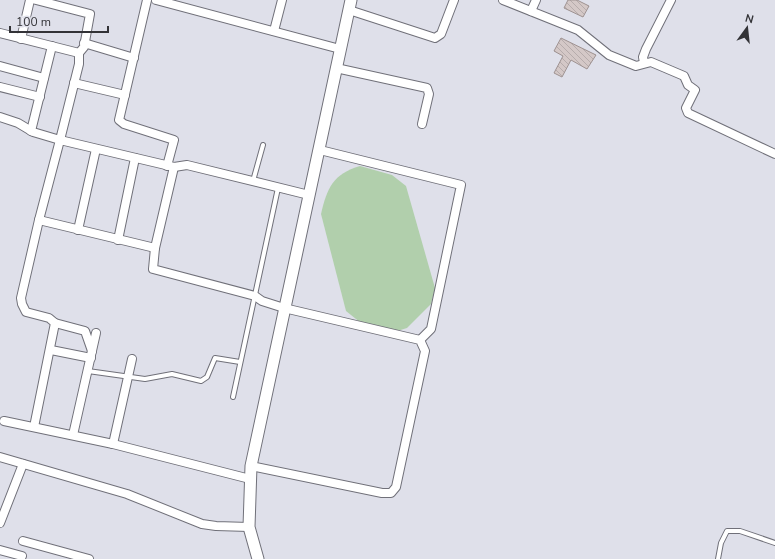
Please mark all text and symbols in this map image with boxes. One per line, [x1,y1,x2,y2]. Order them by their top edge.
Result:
scale bar [10,8,108,34]
north arrow [727,8,767,48]
text: N [744,11,755,27]
text: 100 m [16,14,51,30]

